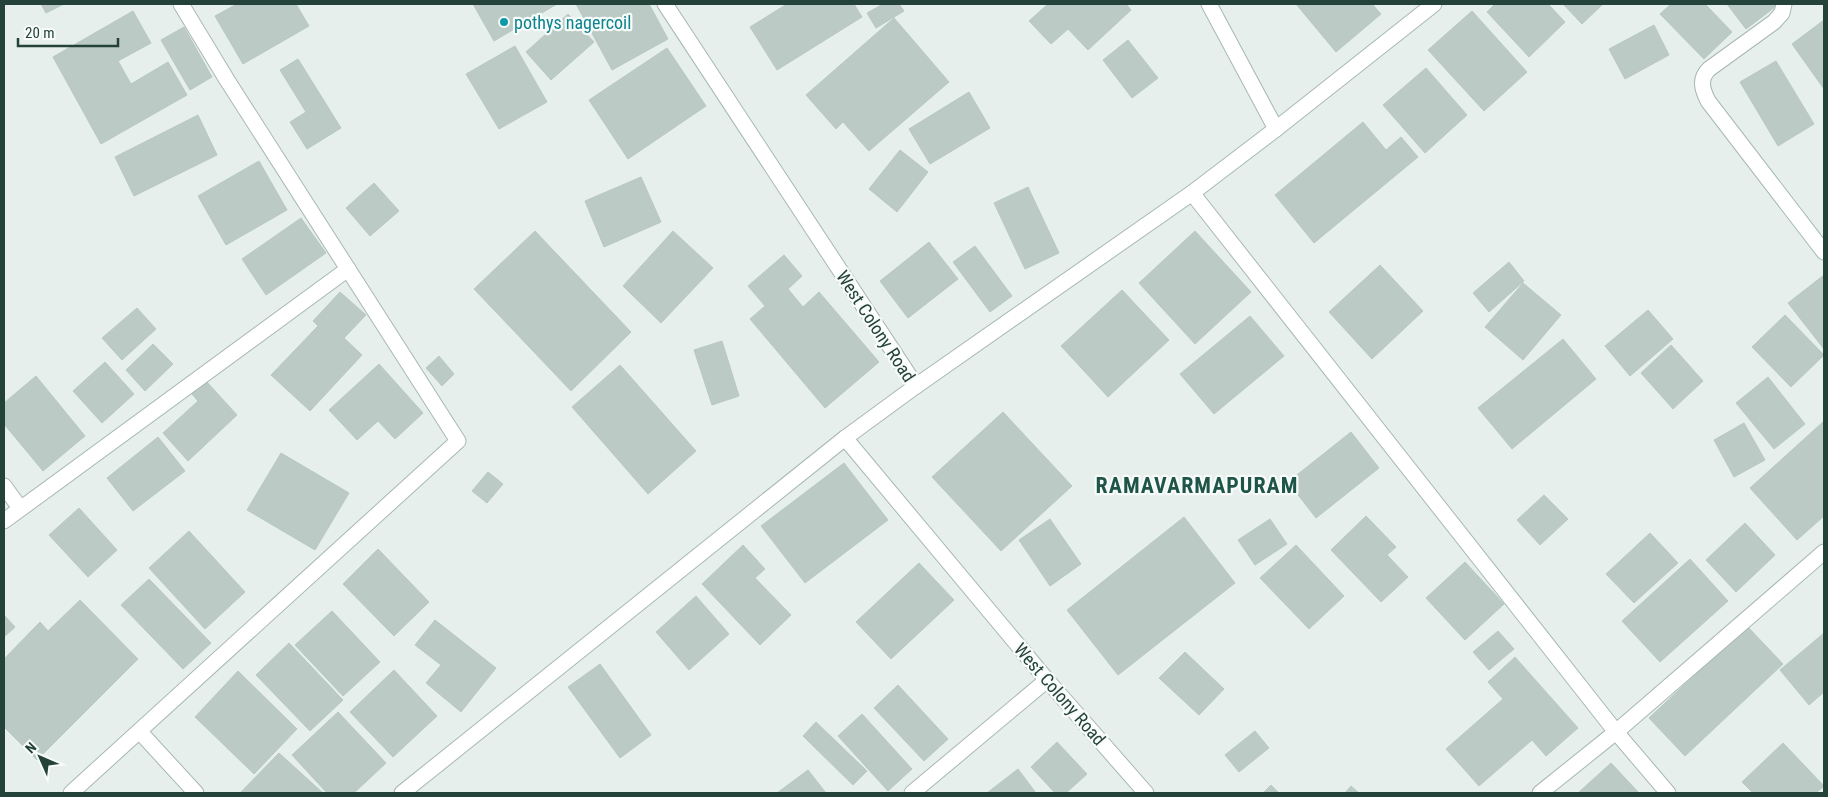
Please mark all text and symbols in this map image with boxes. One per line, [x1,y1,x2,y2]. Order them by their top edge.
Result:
place label: pothys nagercoil [514,12,631,33]
scale bar [18,15,118,47]
marker: pothys nagercoil [498,16,510,28]
text: 20 m [25,24,55,42]
street label: West Colony Road [832,266,920,386]
district label: RAMAVARMAPURAM [1096,473,1298,498]
street label: West Colony Road [1010,639,1110,749]
north arrow [15,732,65,782]
text: N [22,739,39,756]

